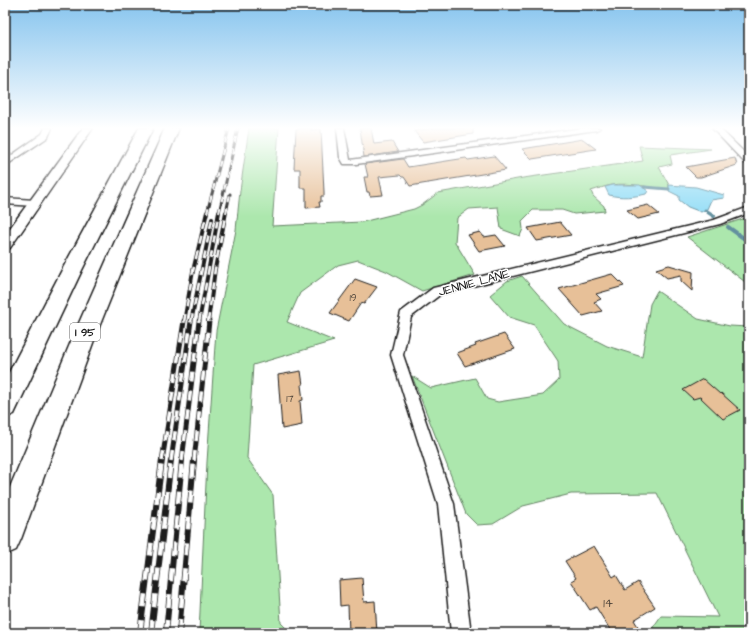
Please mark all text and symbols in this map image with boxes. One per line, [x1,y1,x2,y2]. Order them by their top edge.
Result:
street label: JENNIE LANE [437,265,511,301]
house number: 19 [350,291,357,305]
road number: I 95 [70,323,100,341]
house number: 17 [286,392,294,406]
house number: 14 [603,595,613,612]

